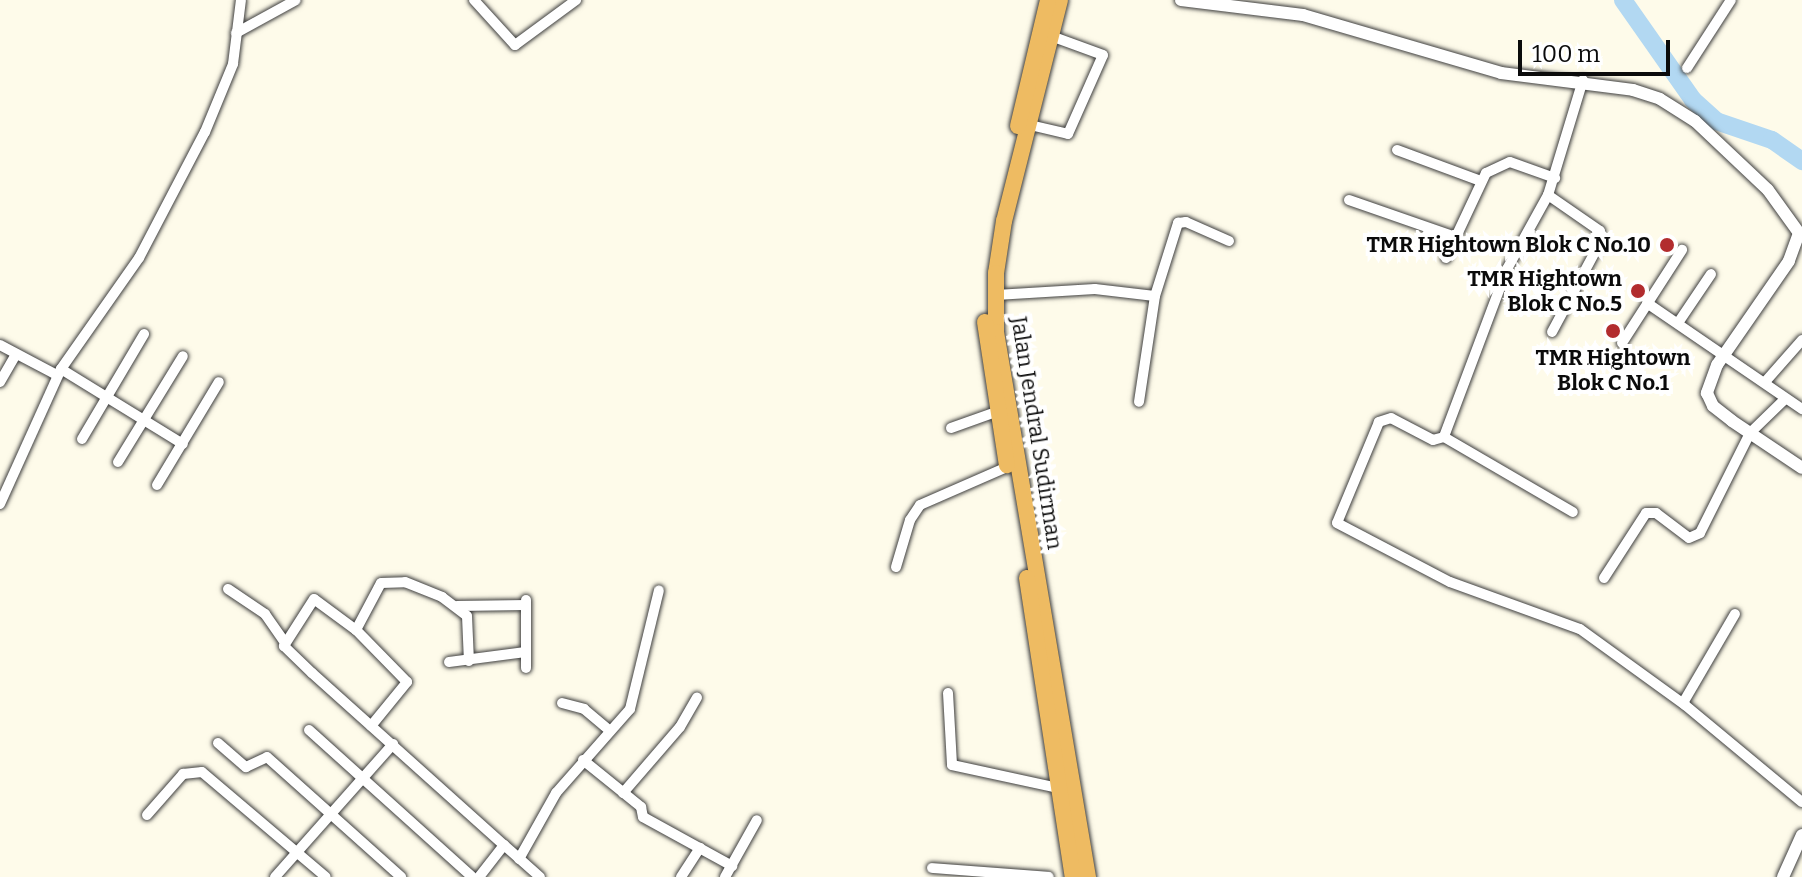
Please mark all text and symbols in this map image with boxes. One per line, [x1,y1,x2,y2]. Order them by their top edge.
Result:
scale bar [1522,24,1674,74]
text: 100 m [1532,40,1600,68]
place label: TMR Hightown Blok C No.10 [1367,232,1651,258]
marker: TMR Hightown Blok C No.10 [1658,236,1676,254]
place label: TMR Hightown Blok C No.5 [1467,265,1622,316]
marker: TMR Hightown Blok C No.5 [1629,282,1647,300]
street label: Jalan Jendral Sudirman [1006,315,1068,551]
marker: TMR Hightown Blok C No.1 [1604,322,1622,340]
place label: TMR Hightown Blok C No.1 [1536,344,1690,396]

